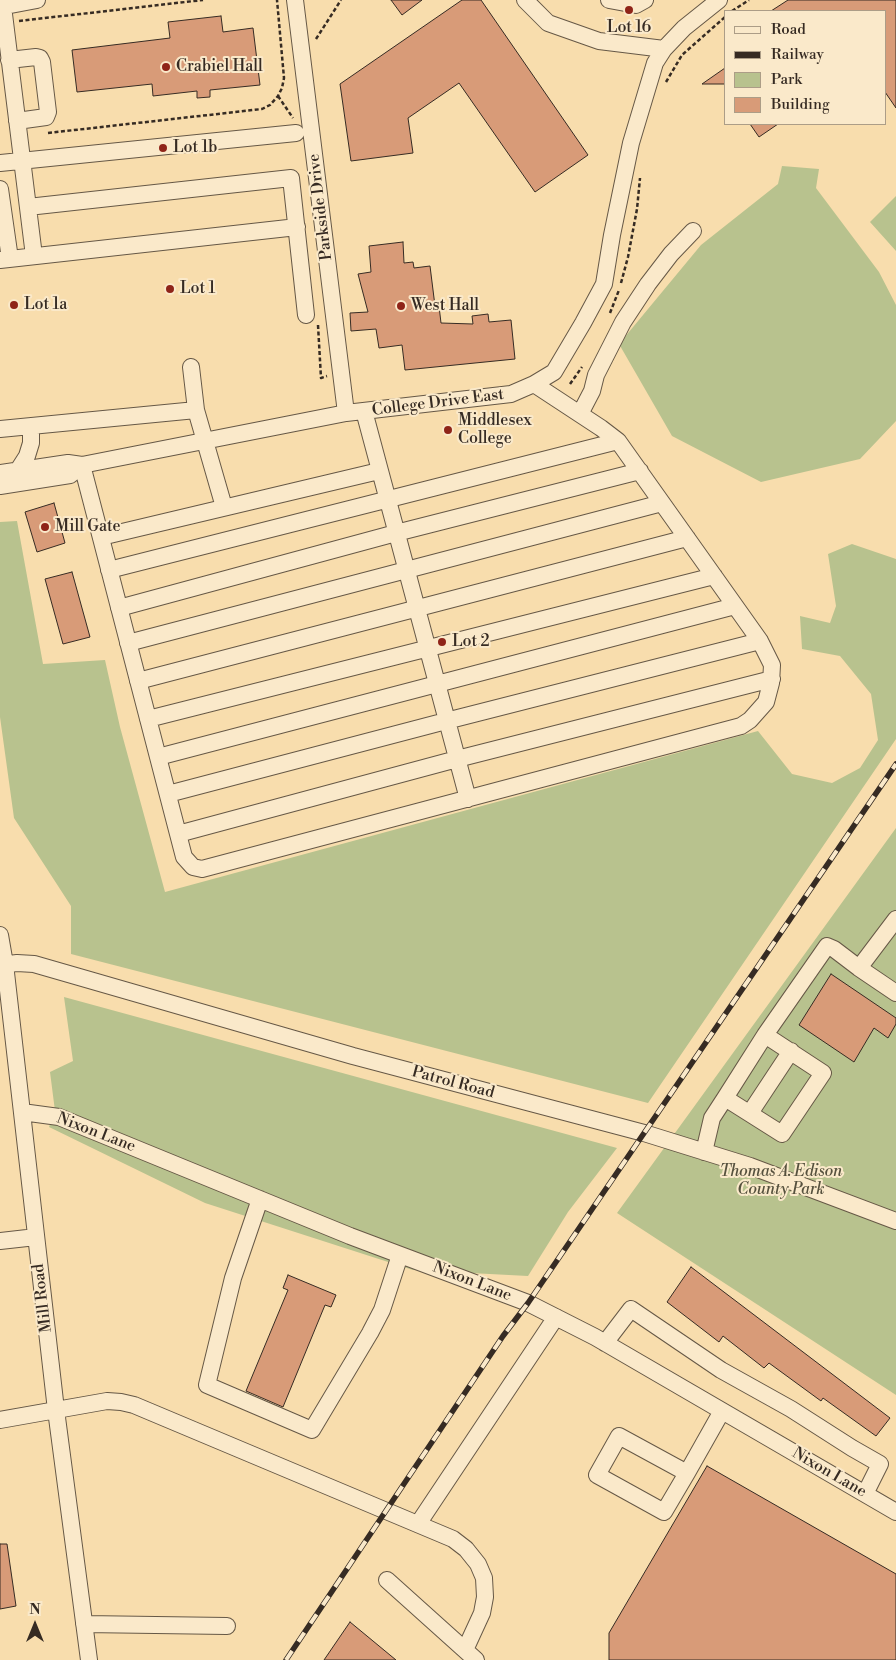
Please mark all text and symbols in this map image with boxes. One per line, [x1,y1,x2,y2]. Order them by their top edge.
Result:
marker: Lot 16 [623,4,635,16]
legend [724,10,886,125]
place label: Lot 16 [607,18,651,38]
text: Road [771,20,806,39]
text: Railway [771,45,824,64]
place label: Crabiel Hall [176,57,263,77]
marker: Crabiel Hall [160,61,172,73]
text: Park [771,70,802,89]
text: Building [771,95,830,114]
place label: Lot 1b [173,138,217,158]
marker: Lot 1b [157,142,169,154]
street label: Parkside Drive [305,153,337,261]
place label: Lot 1 [180,279,215,299]
marker: Lot 1 [164,283,176,295]
place label: Lot 1a [24,295,67,315]
place label: West Hall [411,296,479,316]
marker: Lot 1a [8,299,20,311]
marker: West Hall [395,300,407,312]
street label: College Drive East [371,385,505,421]
place label: Middlesex College [458,411,532,449]
marker: Middlesex College [442,424,454,436]
place label: Mill Gate [55,517,121,537]
marker: Mill Gate [39,521,51,533]
place label: Lot 2 [452,632,490,652]
marker: Lot 2 [436,636,448,648]
street label: Patrol Road [410,1063,496,1103]
street label: Nixon Lane [54,1109,138,1157]
park label: Thomas A. Edison County Park [720,1162,842,1200]
street label: Nixon Lane [430,1258,514,1306]
street label: Mill Road [29,1262,57,1334]
street label: Nixon Lane [788,1444,870,1502]
north arrow [10,1600,60,1650]
text: N [29,1601,41,1619]

